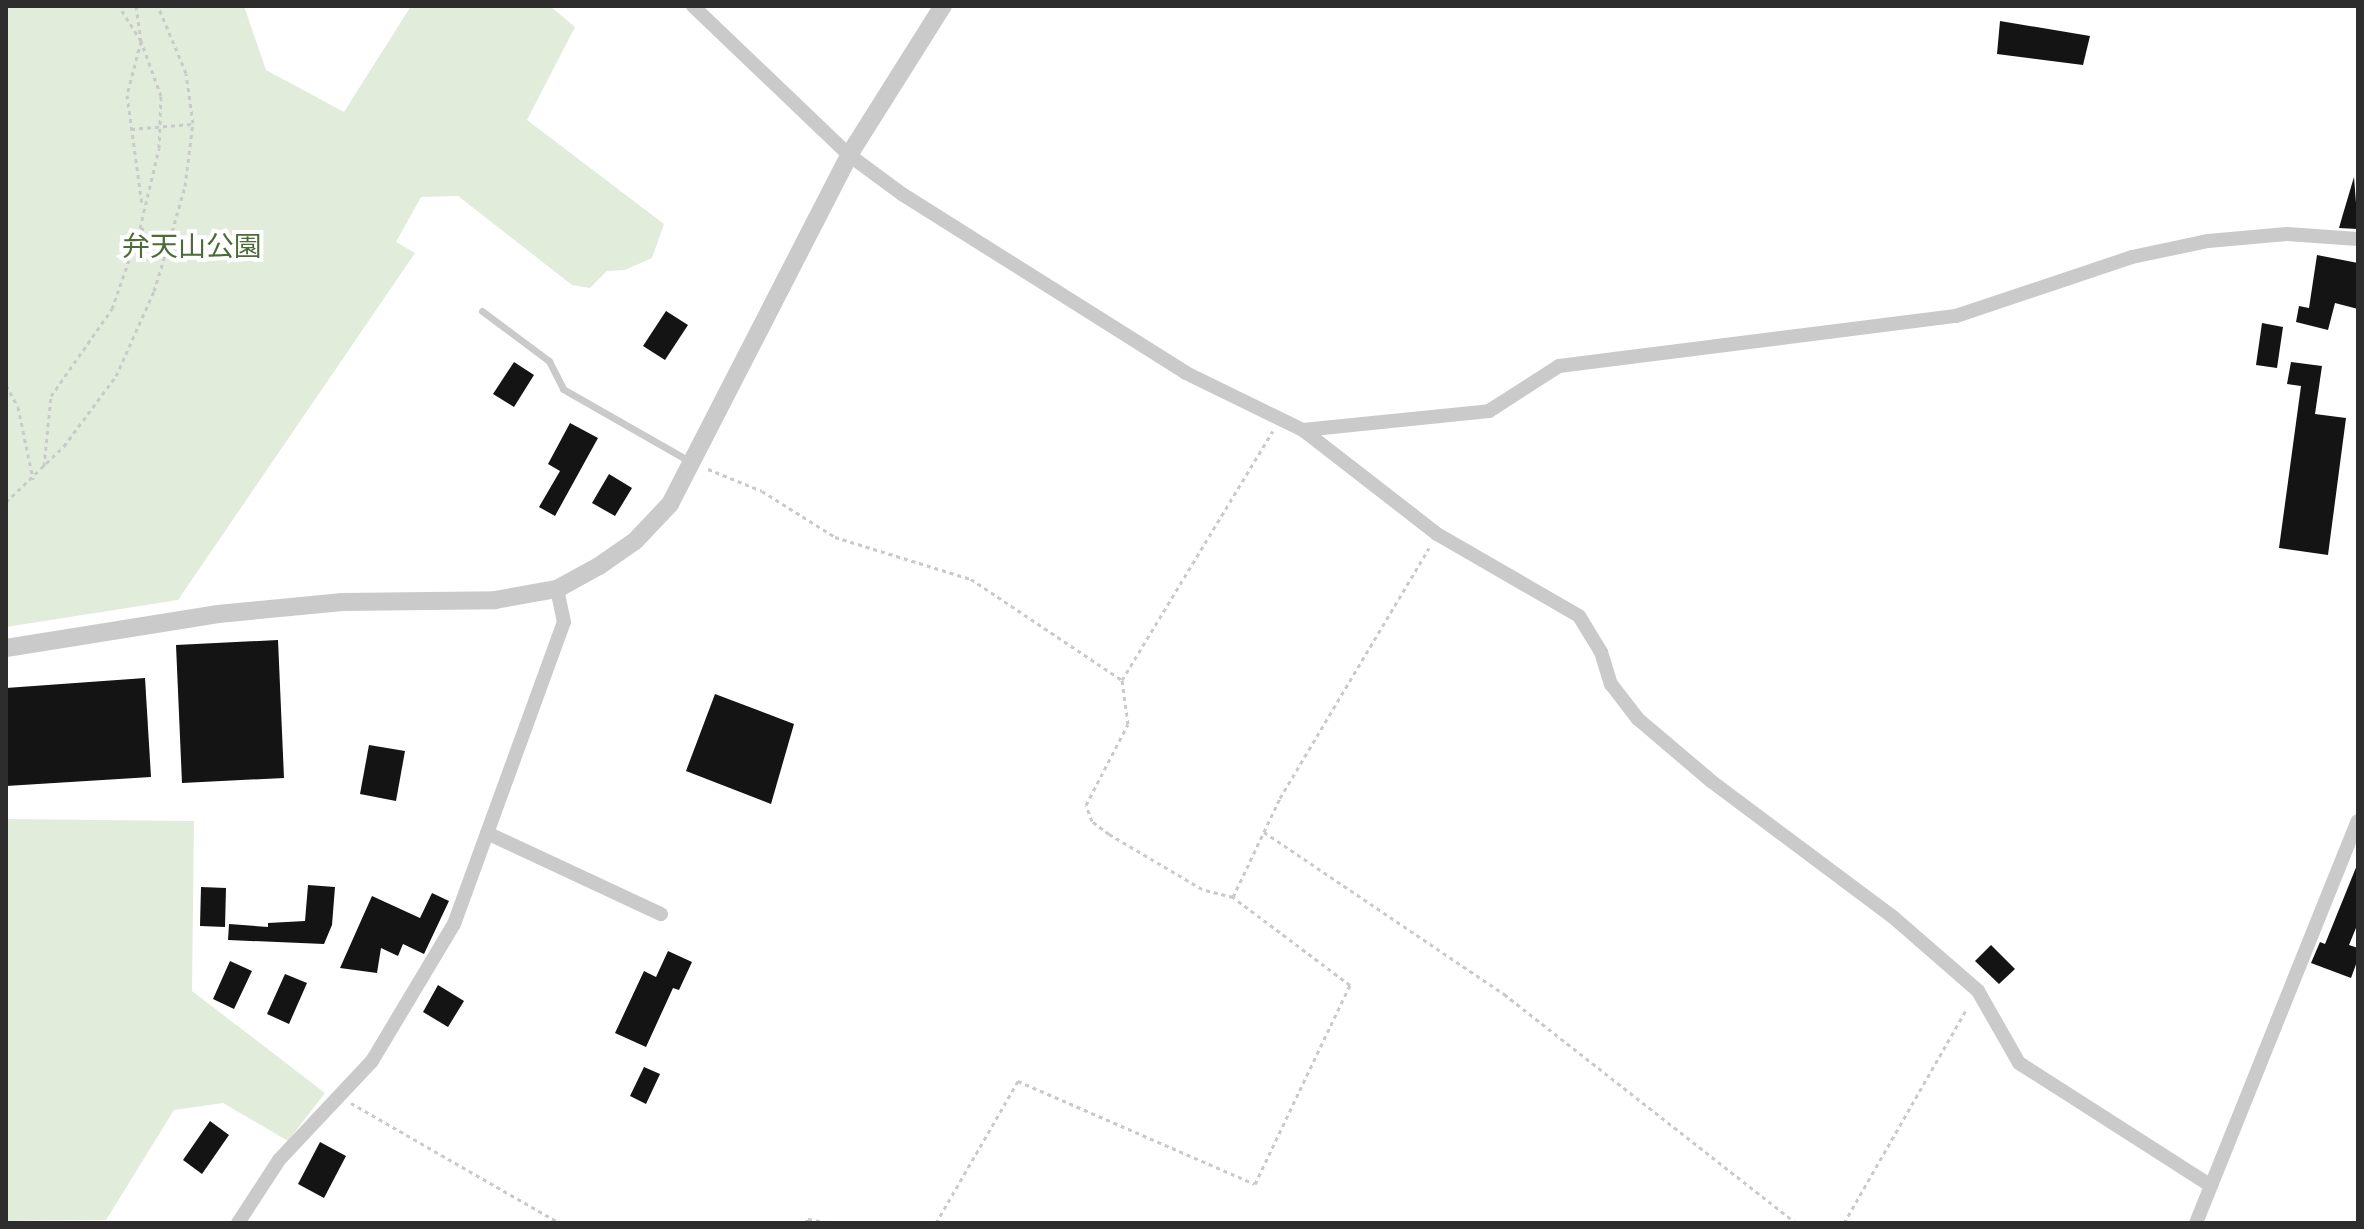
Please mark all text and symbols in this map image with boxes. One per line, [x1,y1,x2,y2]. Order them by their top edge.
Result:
park label: 弁天山公園 [122,229,262,263]

